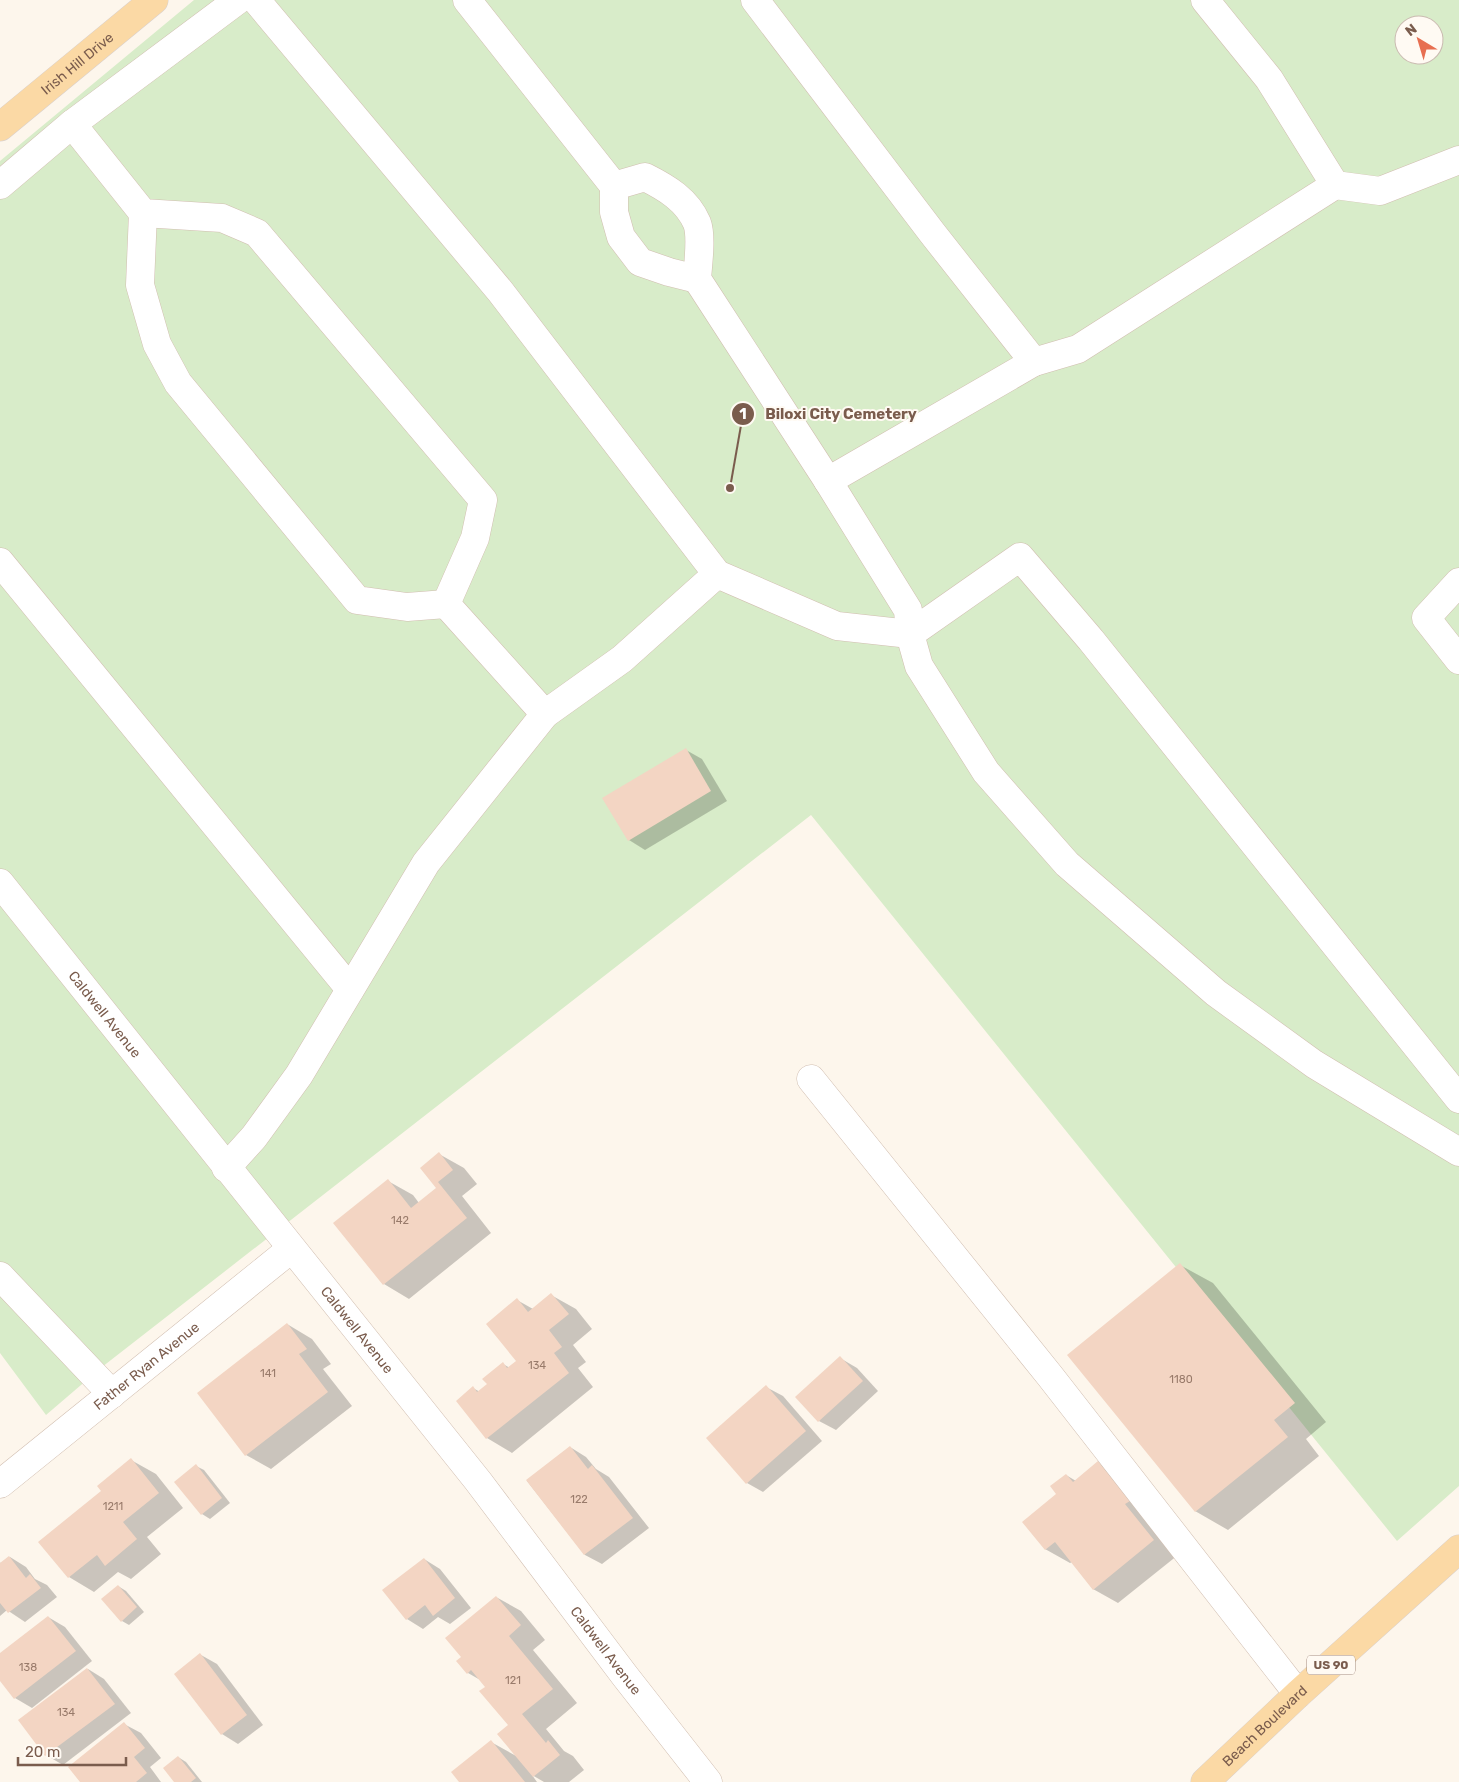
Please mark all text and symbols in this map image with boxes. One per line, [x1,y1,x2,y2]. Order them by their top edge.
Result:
north arrow [1394,15,1444,65]
text: N [1402,20,1421,40]
street label: Irish Hill Drive [38,29,117,99]
callout: Biloxi City Cemetery [730,399,927,429]
text: 1 [739,405,747,423]
text: Biloxi City Cemetery [765,405,917,423]
street label: Caldwell Avenue [65,968,145,1062]
house number: 142 [391,1214,409,1227]
street label: Caldwell Avenue [317,1283,397,1377]
street label: Father Ryan Avenue [90,1318,203,1414]
house number: 134 [528,1359,546,1372]
house number: 141 [260,1367,276,1380]
house number: 1180 [1169,1373,1193,1386]
house number: 122 [570,1493,588,1506]
house number: 1211 [103,1500,123,1513]
street label: Caldwell Avenue [567,1603,645,1699]
road number: US 90 [1307,1656,1355,1674]
house number: 138 [19,1661,37,1674]
house number: 121 [505,1674,521,1687]
street label: Beach Boulevard [1219,1682,1311,1770]
house number: 134 [57,1706,75,1719]
scale bar [18,1734,125,1766]
text: 20 m [25,1743,60,1761]

